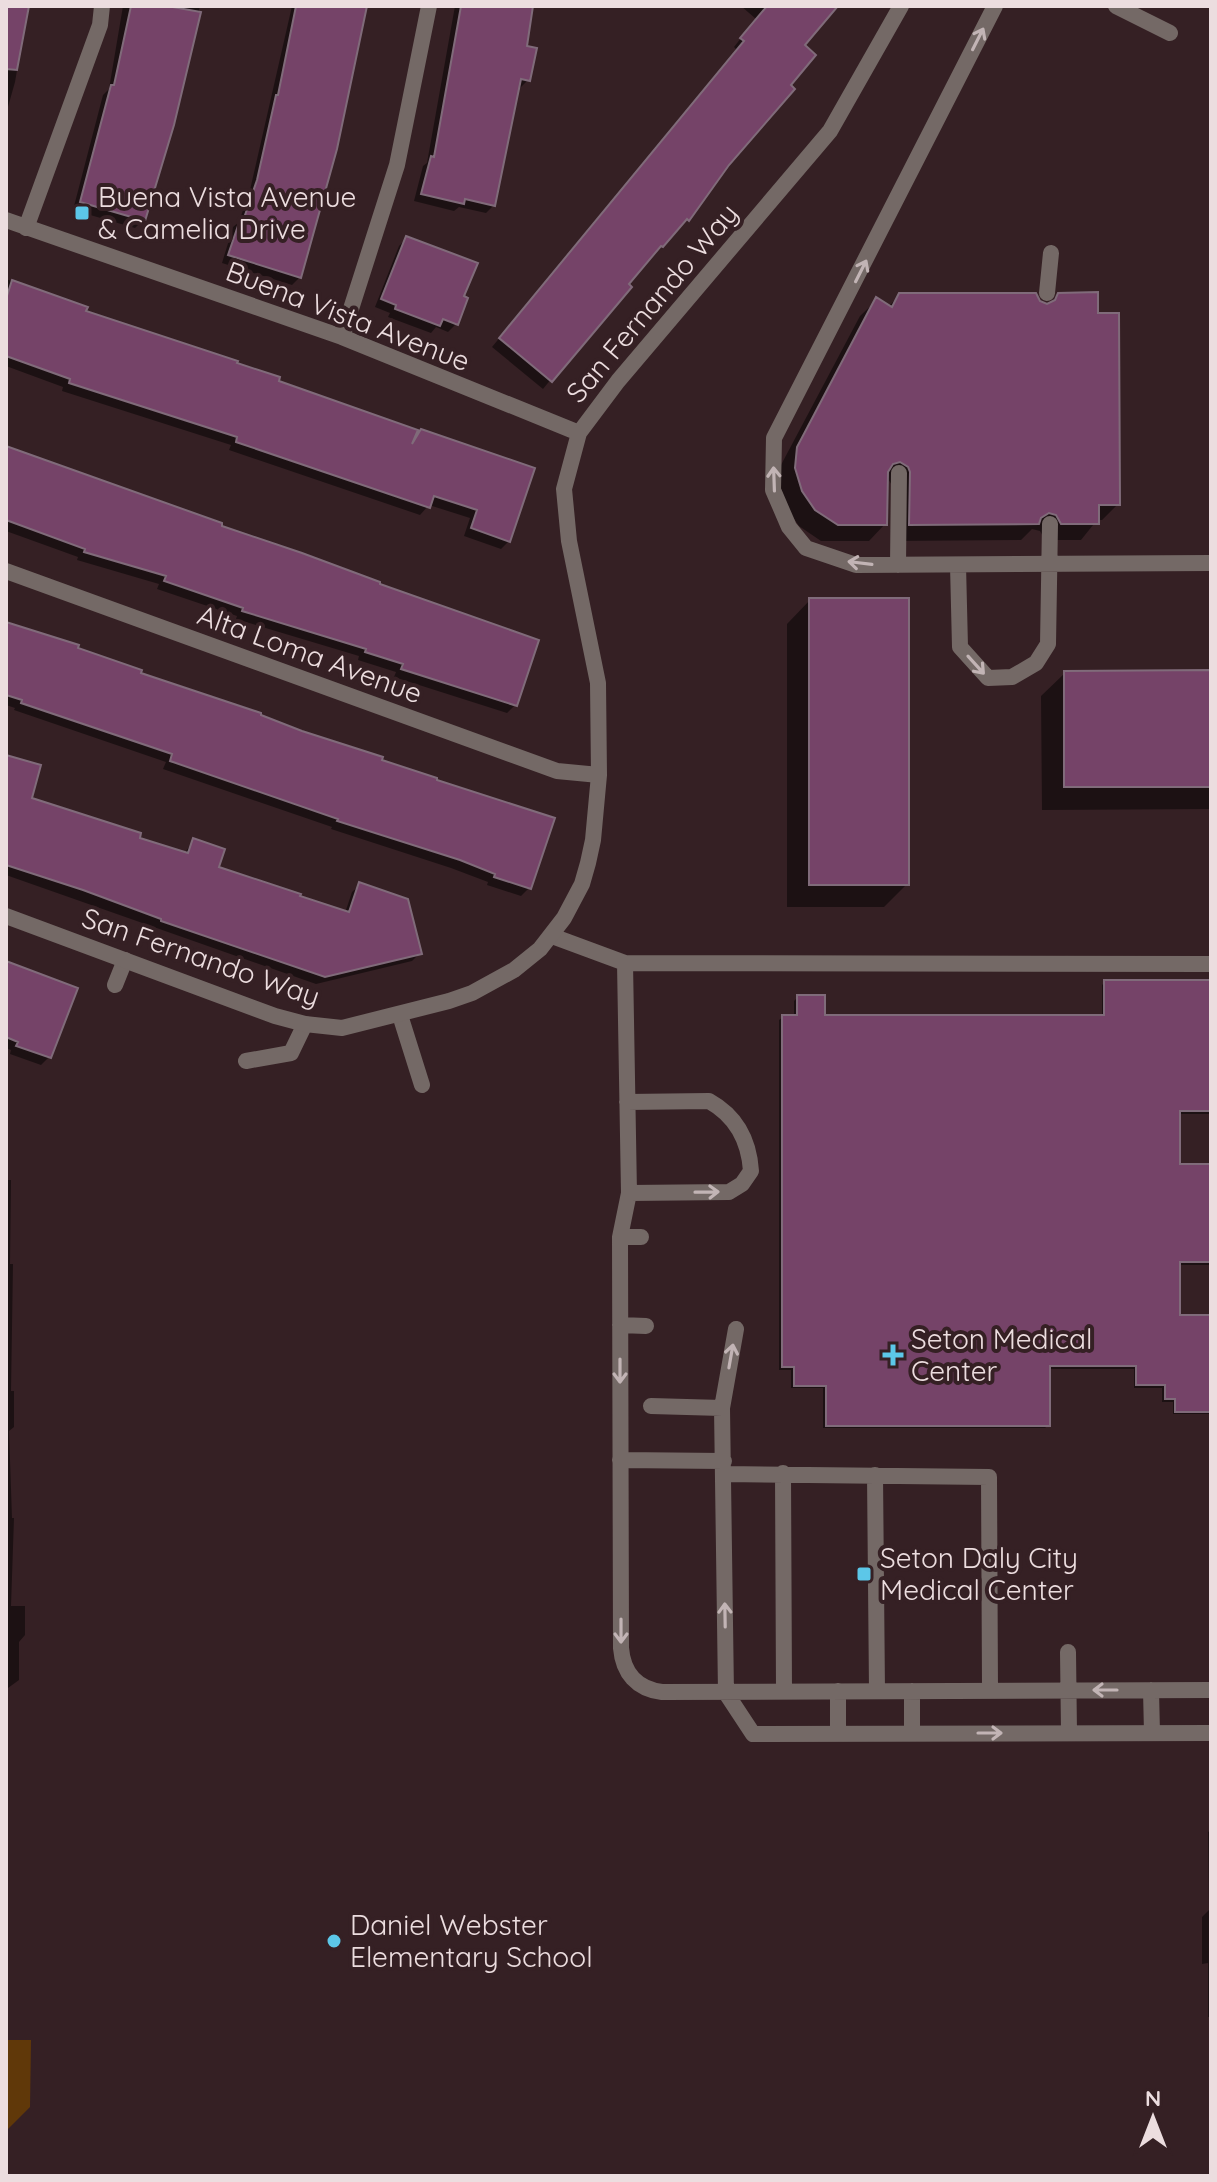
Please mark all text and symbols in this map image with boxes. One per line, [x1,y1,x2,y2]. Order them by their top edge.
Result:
one-way arrow [971,28,987,52]
place label: Buena Vista Avenue & Camelia Drive [98,179,356,246]
street label: San Fernando Way [558,196,745,409]
marker: Buena Vista Avenue & Camelia Drive [73,204,91,222]
street label: Buena Vista Avenue [221,253,475,378]
one-way arrow [853,259,869,283]
one-way arrow [766,466,781,493]
one-way arrow [847,556,874,571]
street label: Alta Loma Avenue [193,597,427,710]
one-way arrow [966,654,984,674]
street label: San Fernando Way [78,899,325,1014]
one-way arrow [693,1184,720,1200]
place label: Seton Medical Center [911,1321,1093,1388]
one-way arrow [724,1343,739,1369]
marker: Seton Medical Center [882,1344,904,1366]
one-way arrow [612,1357,628,1384]
place label: Seton Daly City Medical Center [880,1540,1078,1607]
marker: Seton Daly City Medical Center [855,1565,873,1583]
one-way arrow [718,1602,733,1629]
one-way arrow [613,1617,629,1644]
one-way arrow [1092,1682,1119,1698]
one-way arrow [976,1725,1003,1741]
place label: Daniel Webster Elementary School [350,1907,593,1974]
marker: Daniel Webster Elementary School [325,1932,343,1950]
north arrow [1113,2078,1193,2158]
text: N [1145,2084,1161,2112]

